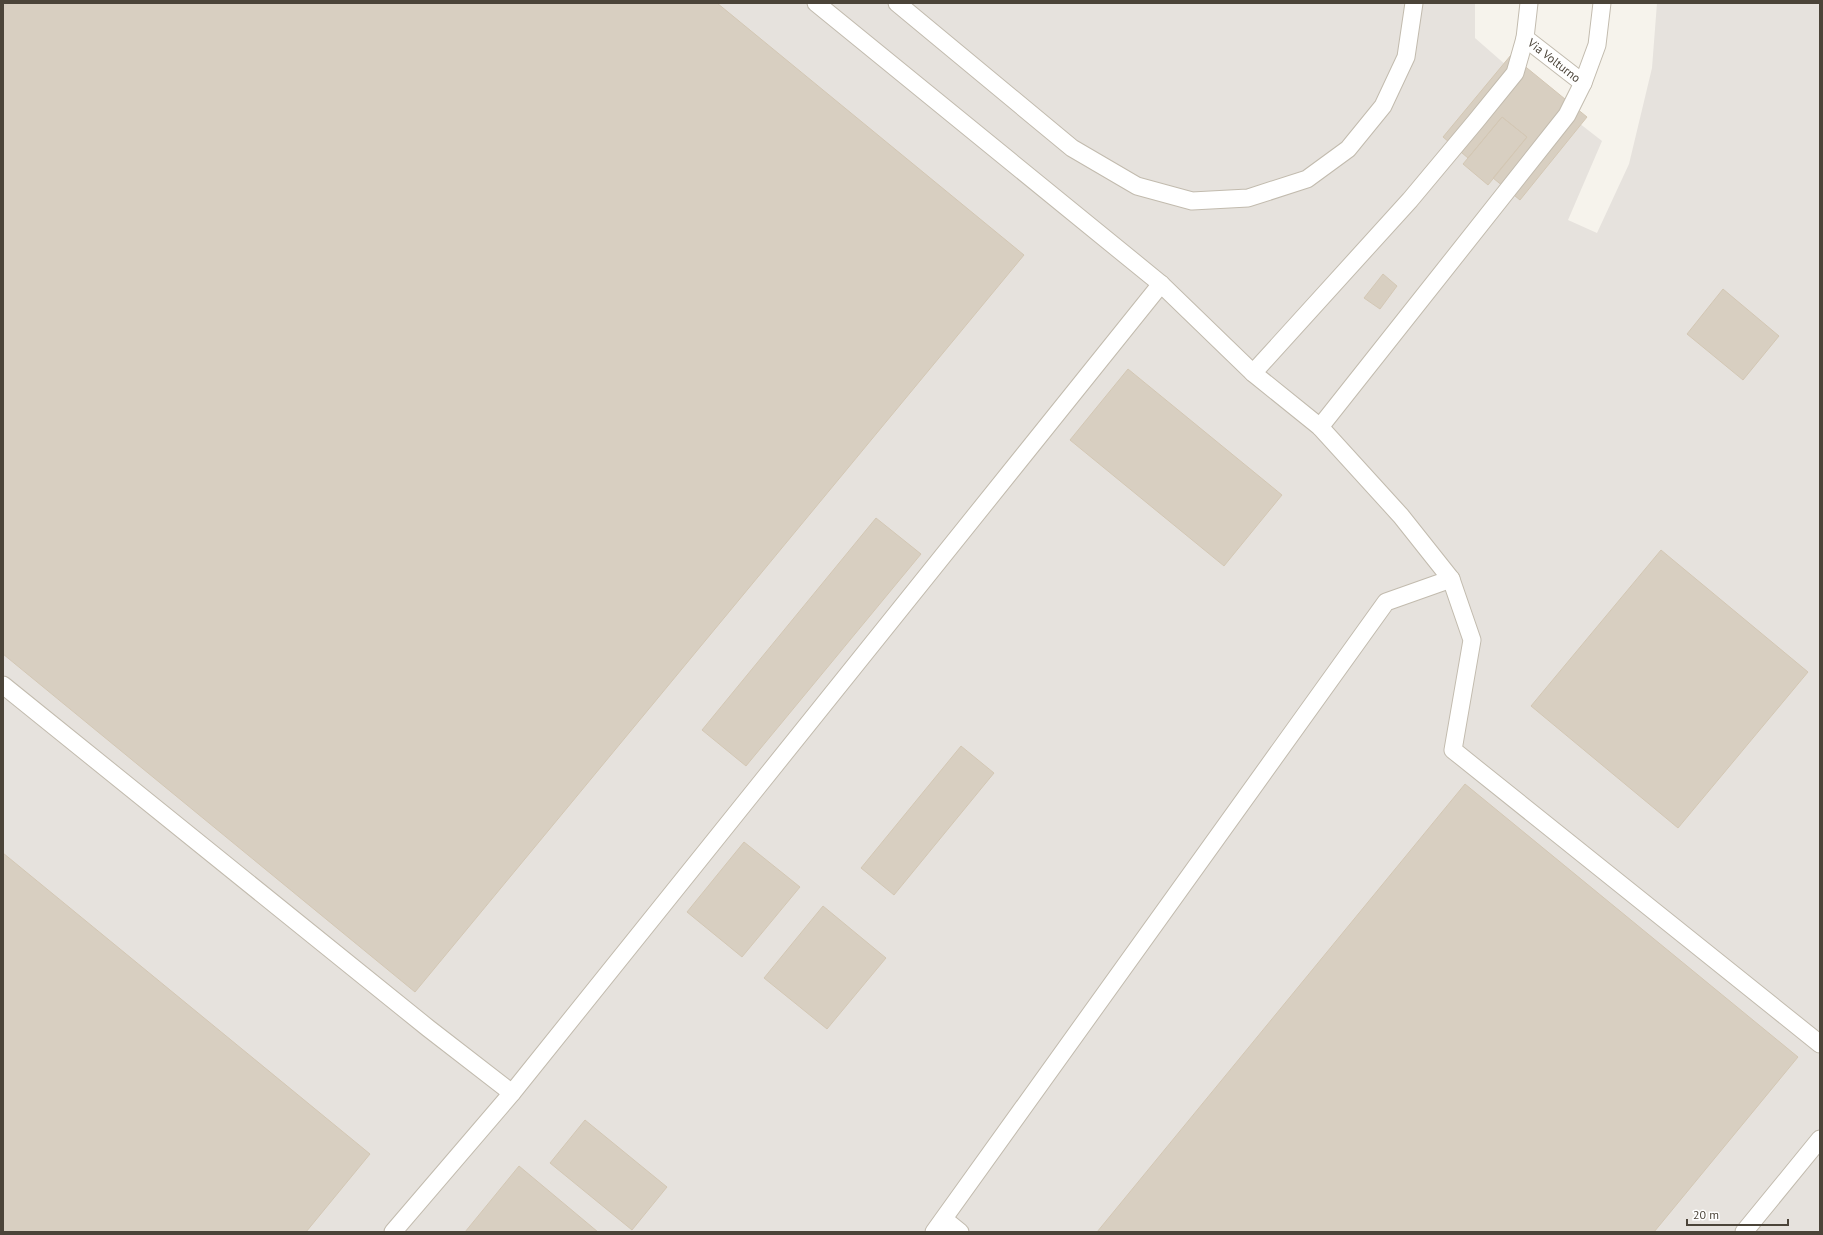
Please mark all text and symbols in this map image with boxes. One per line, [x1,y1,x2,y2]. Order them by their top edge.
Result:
street label: Via Volturno [1524,34,1584,85]
scale bar [1687,1201,1788,1227]
text: 20 m [1693,1207,1719,1222]

